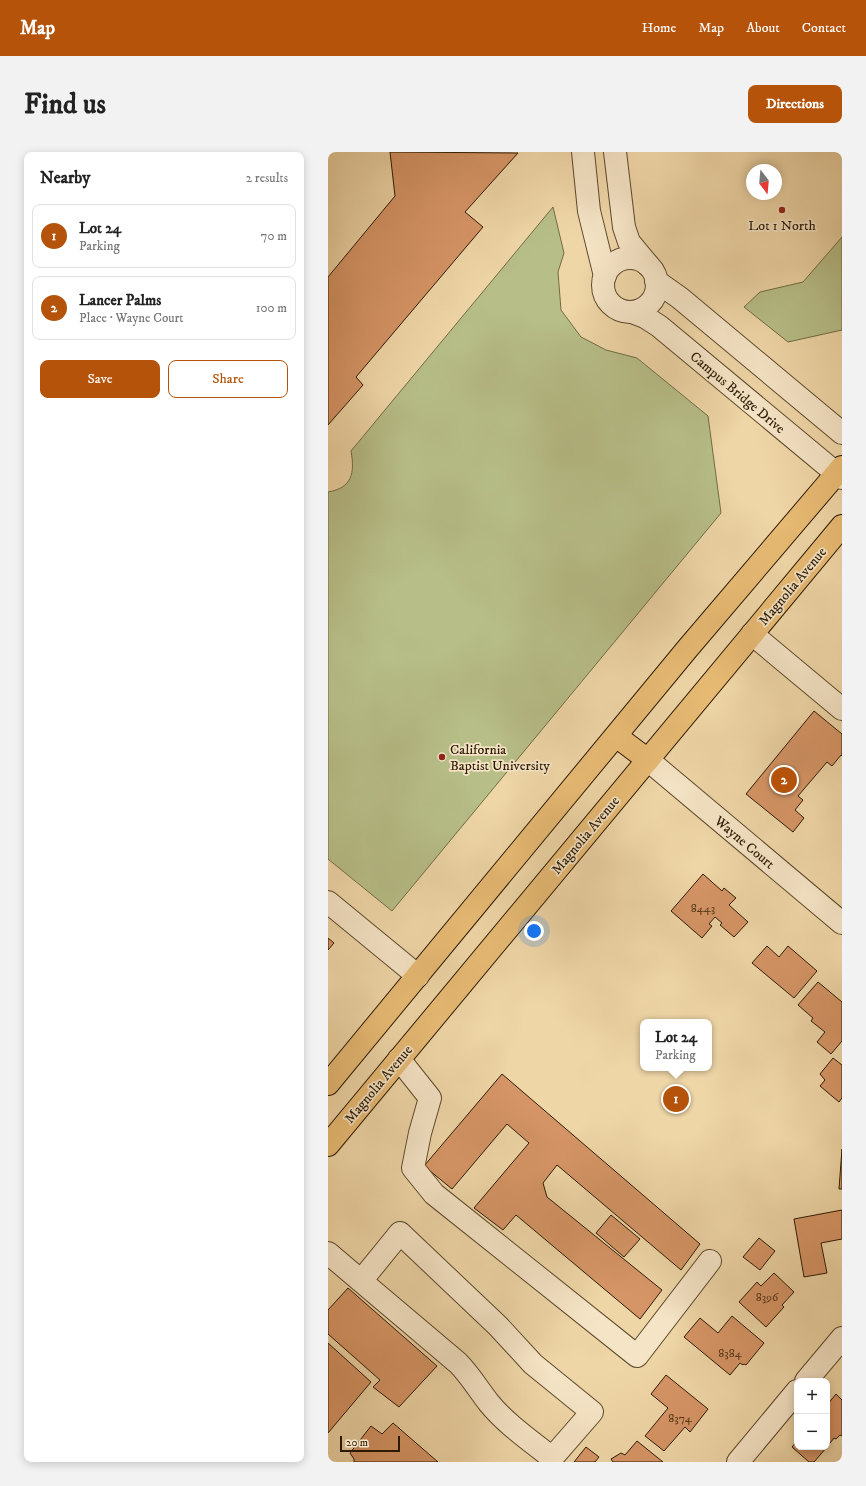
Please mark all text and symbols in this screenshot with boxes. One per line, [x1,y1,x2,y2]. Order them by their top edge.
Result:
text: Map [20,17,55,40]
text: Home [642,19,676,37]
text: Map [698,19,724,37]
text: About [746,19,780,37]
text: Contact [802,19,846,37]
button: Directions [748,85,842,123]
text: Find us [24,87,106,122]
north arrow [746,164,782,200]
text: Nearby [40,167,90,189]
text: 2 results [246,170,288,186]
marker: Lot 1 North [777,205,787,215]
place label: Lot 1 North [748,217,816,235]
text: Lot 24 [79,219,121,238]
text: 1 [52,228,56,244]
text: 70 m [261,228,287,244]
text: Parking [79,238,120,254]
text: Lancer Palms [79,291,161,310]
text: 2 [51,300,57,316]
text: 100 m [256,300,287,316]
text: Place · Wayne Court [79,310,184,326]
street label: Campus Bridge Drive [686,348,789,438]
button: Save [40,360,160,398]
button: Share [168,360,288,398]
street label: Magnolia Avenue [755,544,831,629]
place label: California Baptist University [450,741,550,775]
marker: California Baptist University [437,752,447,762]
pin: 2 [771,765,797,795]
street label: Magnolia Avenue [548,793,624,878]
street label: Wayne Court [710,812,779,873]
house number: 8443 [691,901,715,916]
your location [524,921,544,941]
popup [640,1019,712,1071]
text: Lot 24 [655,1028,697,1047]
street label: Magnolia Avenue [341,1042,417,1127]
text: Parking [655,1047,696,1063]
pin: 1 [663,1084,689,1114]
house number: 8396 [756,1290,779,1305]
house number: 8384 [718,1346,743,1361]
map controls [794,1378,830,1450]
button: + [794,1378,830,1414]
house number: 8374 [668,1411,693,1426]
button: − [794,1414,830,1450]
scale bar [340,1434,400,1453]
text: 20 m [346,1436,368,1450]

